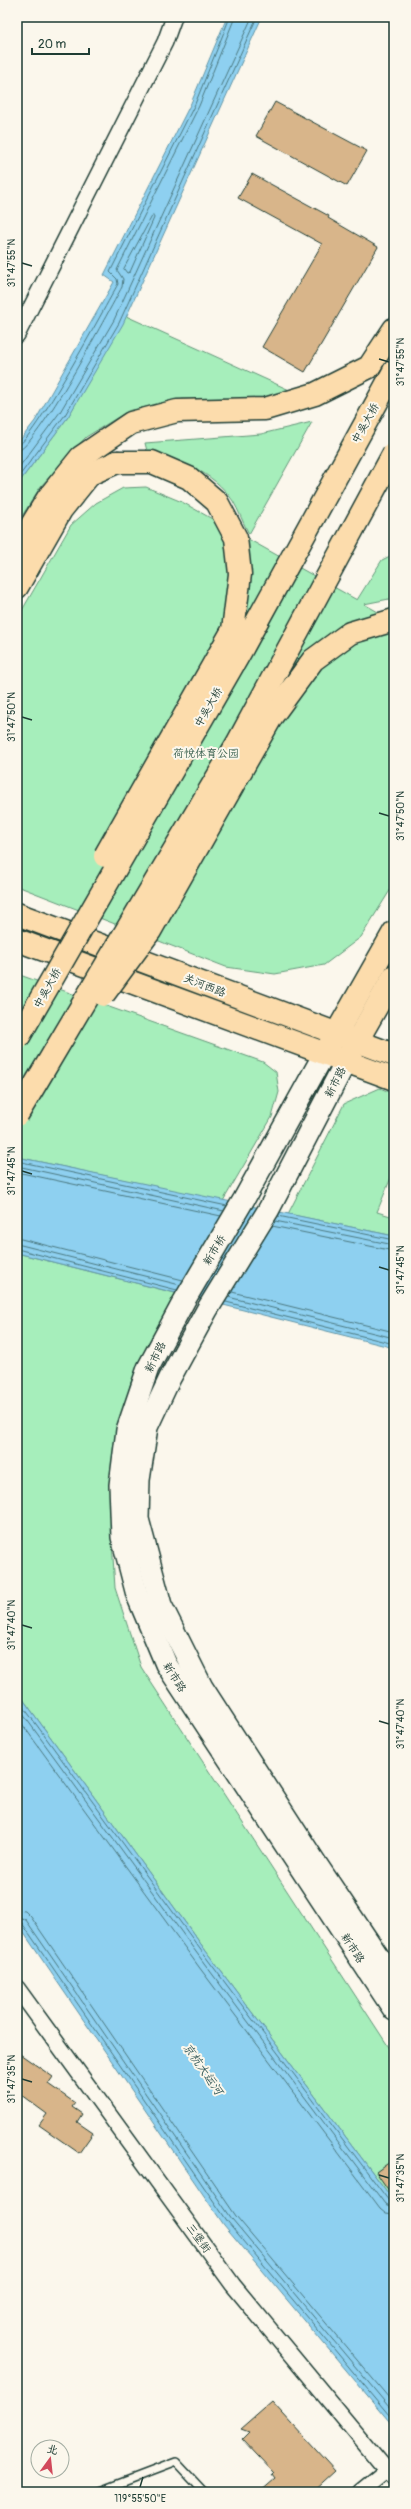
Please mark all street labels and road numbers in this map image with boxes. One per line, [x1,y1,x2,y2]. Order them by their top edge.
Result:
street label: 中吴大桥 [349,401,382,446]
street label: 中吴大桥 [192,685,225,730]
street label: 中吴大桥 [31,966,64,1011]
street label: 关河西路 [182,972,228,999]
street label: 新市路 [322,1065,349,1100]
street label: 新市桥 [200,1233,228,1268]
street label: 新市路 [142,1340,169,1375]
street label: 新市路 [160,1660,189,1695]
street label: 新市路 [338,1931,367,1966]
street label: 三堡街 [184,2221,214,2256]

